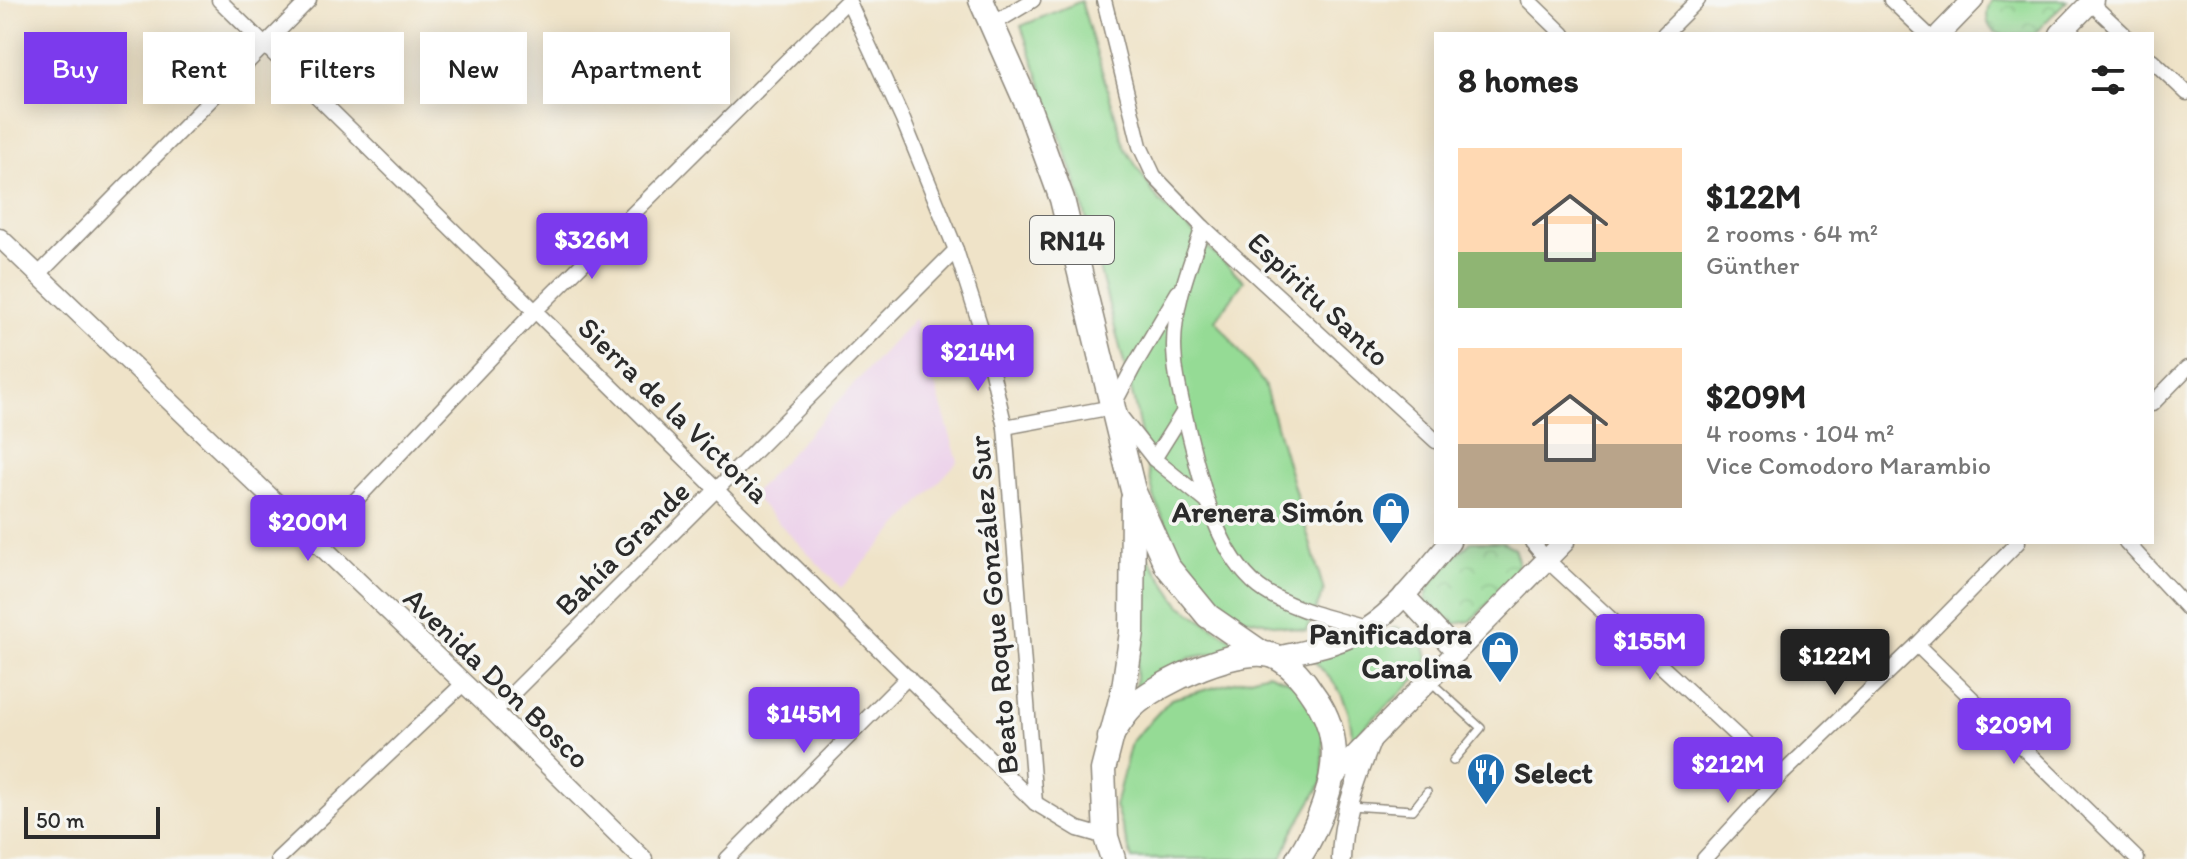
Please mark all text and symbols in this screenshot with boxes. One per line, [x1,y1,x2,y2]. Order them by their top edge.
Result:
chip: Buy [24,32,127,104]
chip: Rent [143,32,255,104]
chip: Filters [271,32,404,104]
chip: New [420,32,527,104]
chip: Apartment [543,32,730,104]
icon: filters [2086,58,2130,102]
text: 8 homes [1458,60,1579,101]
text: $122M [1706,176,1802,217]
icon: home [1522,180,1618,276]
pin: $326M [536,213,648,281]
road number: RN14 [1030,216,1114,264]
text: 2 rooms · 64 m² [1706,217,1878,249]
text: $326M [554,223,630,255]
street label: Espíritu Santo [1240,224,1398,374]
text: Günther [1706,249,1799,281]
street label: Sierra de la Victoria [570,309,778,511]
pin: $214M [922,325,1034,393]
text: $214M [941,335,1015,367]
text: $209M [1706,376,1807,417]
icon: home [1522,380,1618,476]
text: 4 rooms · 104 m² [1706,417,1894,449]
street label: Beato Roque González Sur [960,434,1026,776]
text: Vice Comodoro Marambio [1706,449,1991,481]
street label: Bahía Grande [547,473,697,623]
shop icon: Arenera Simón [1370,490,1412,545]
place label: Arenera Simón [1171,493,1364,530]
pin: $200M [252,495,364,563]
text: $200M [268,505,348,537]
street label: Avenida Don Bosco [396,580,598,776]
pin: $155M [1594,614,1706,682]
place label: Panificadora Carolina [1309,615,1472,686]
text: $155M [1614,624,1686,656]
shop icon: Panificadora Carolina [1479,629,1521,684]
pin: $122M [1779,629,1891,697]
text: $122M [1798,639,1872,671]
pin: $145M [748,687,860,755]
text: $145M [767,697,841,729]
pin: $209M [1958,698,2070,766]
text: $209M [1976,708,2052,740]
pin: $212M [1672,737,1784,805]
text: $212M [1691,747,1765,779]
restaurant icon: Select [1465,751,1507,806]
place label: Select [1514,754,1593,791]
scale bar [24,803,160,839]
text: 50 m [36,807,85,834]

